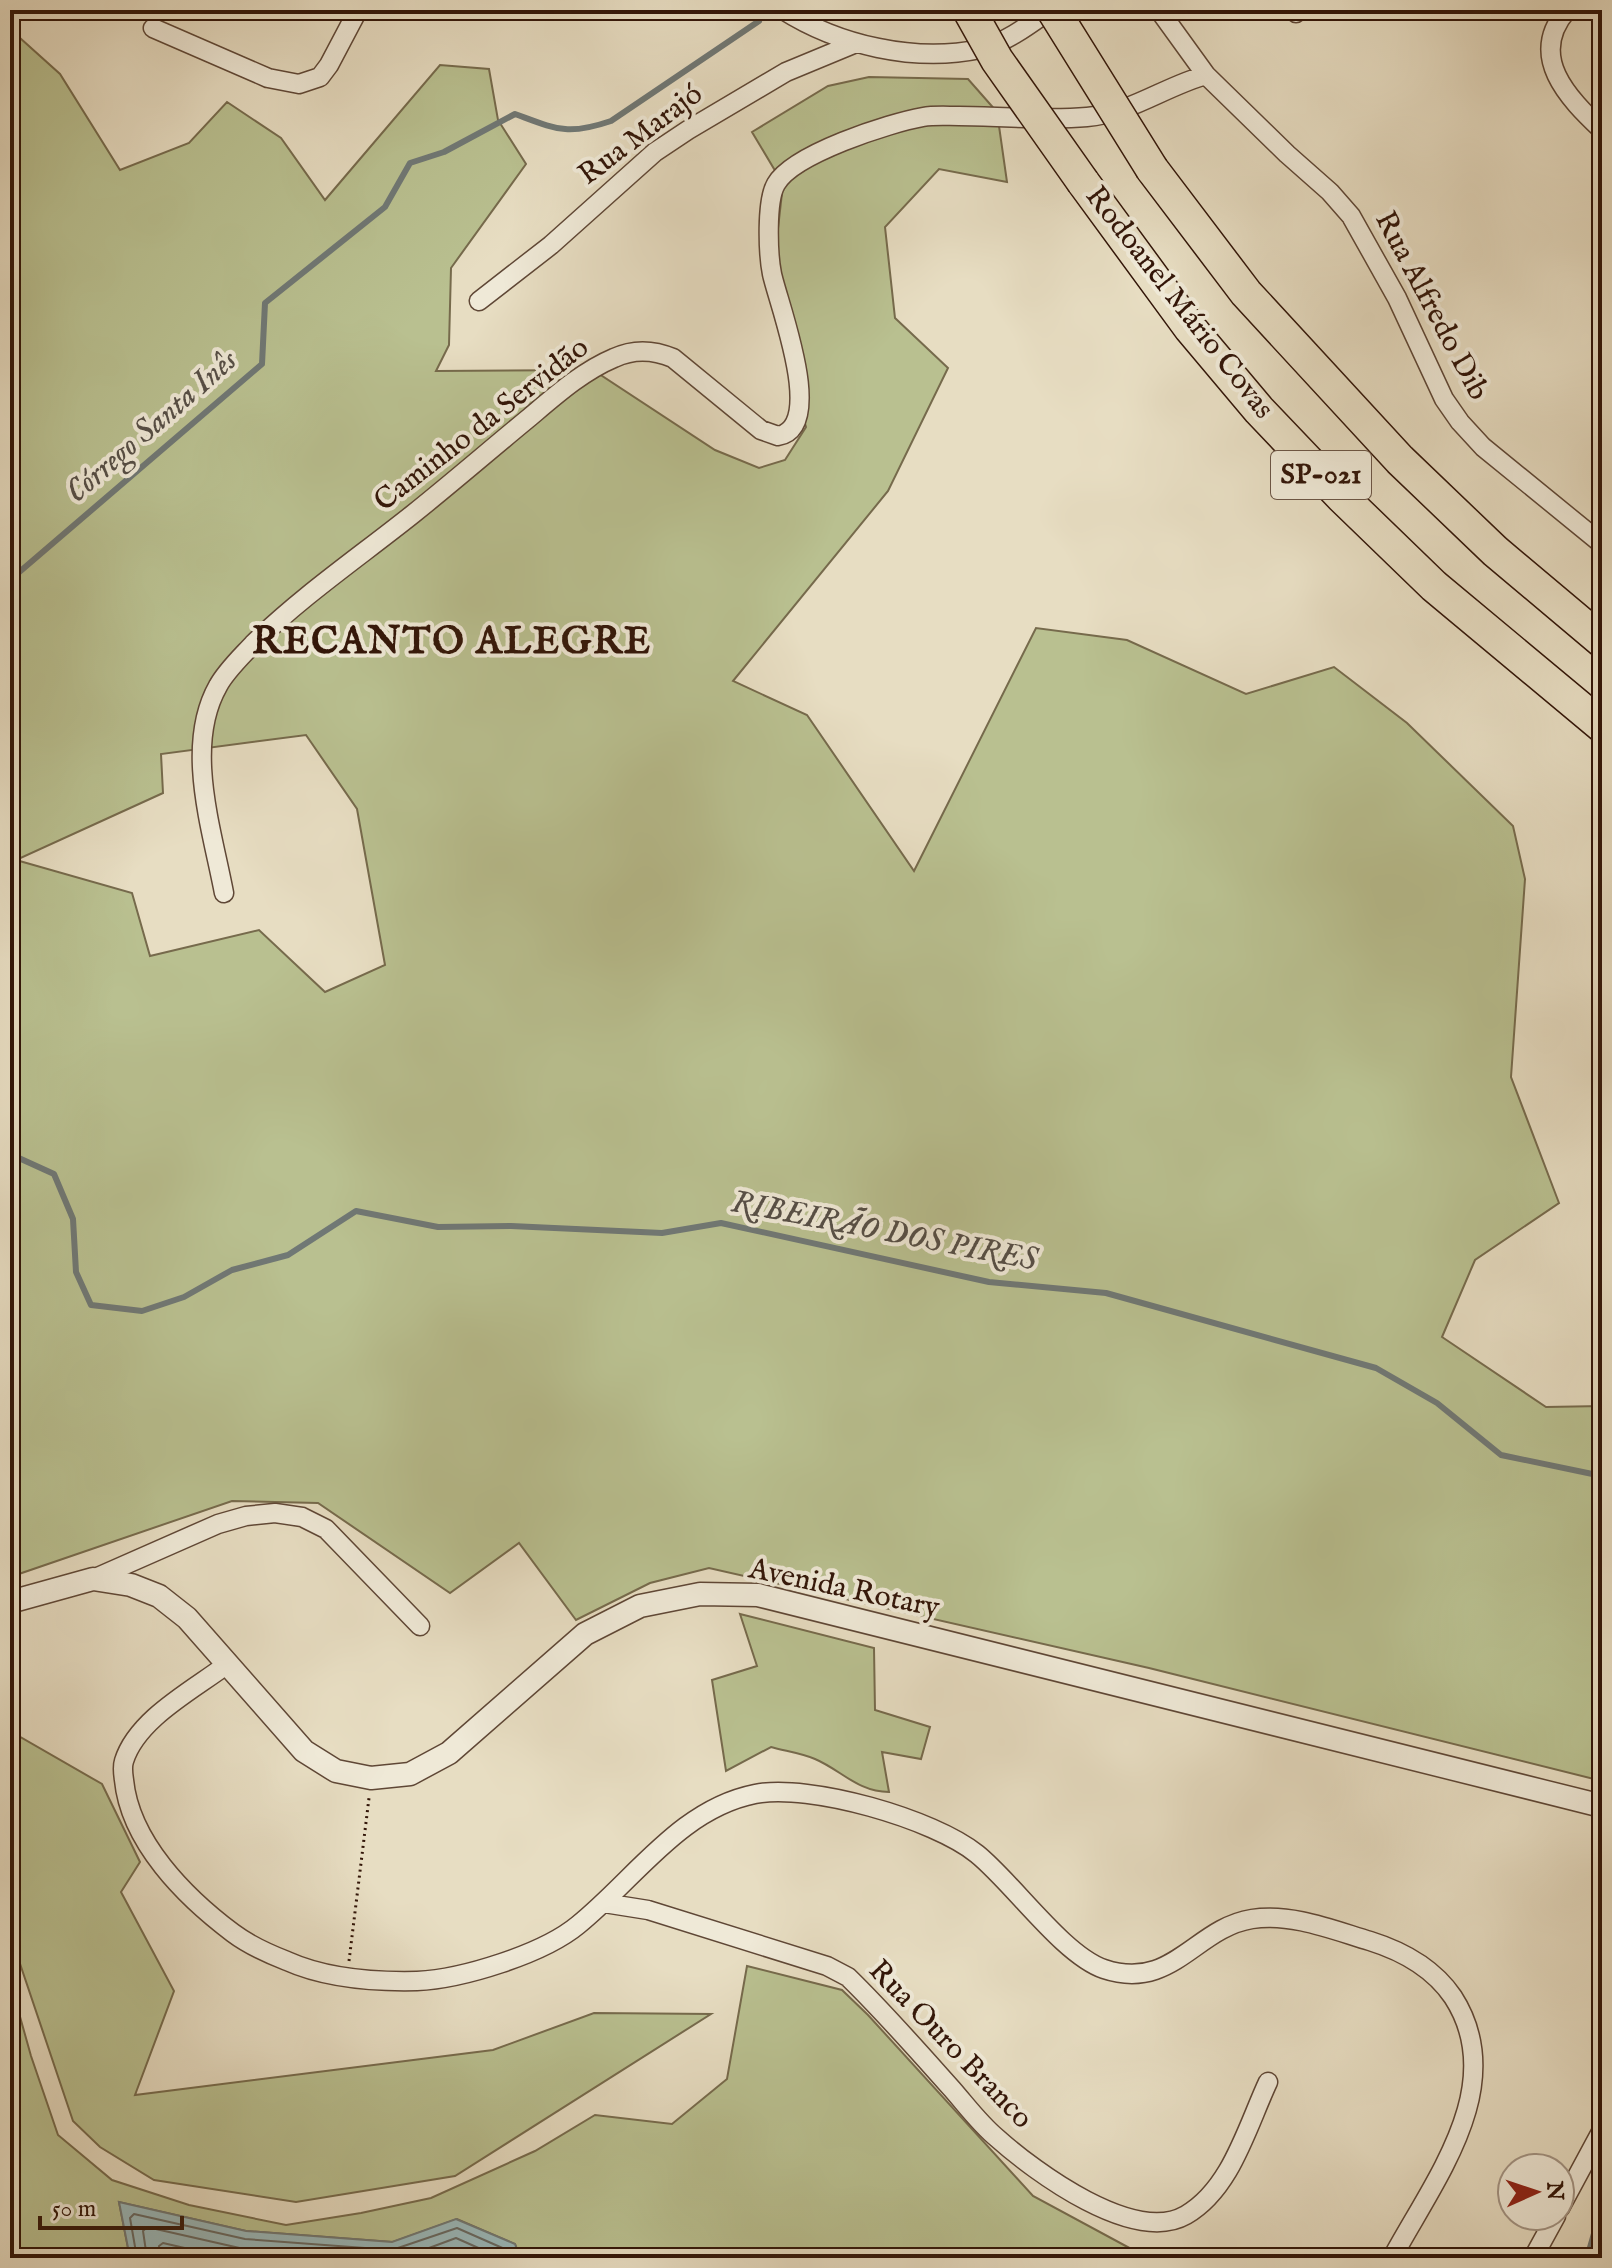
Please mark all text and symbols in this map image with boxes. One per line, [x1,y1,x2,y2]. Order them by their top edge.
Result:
street label: Rua Marajó [571,76,711,194]
street label: Rodoanel Mário Covas [1076,179,1282,427]
street label: Rua Alfredo Dib [1365,205,1497,407]
street label: Caminho da Servidão [367,329,597,521]
water label: Córrego Santa Inês [58,341,247,513]
road number: SP-021 [1271,451,1371,499]
district label: RECANTO ALEGRE [252,619,652,667]
water label: RIBEIRÃO DOS PIRES [728,1181,1042,1282]
street label: Avenida Rotary [744,1550,943,1628]
street label: Rua Ouro Branco [860,1952,1040,2138]
north arrow [1496,2152,1576,2232]
scale bar [40,2180,182,2230]
text: N [1539,2180,1568,2201]
text: 50 m [52,2194,96,2225]

